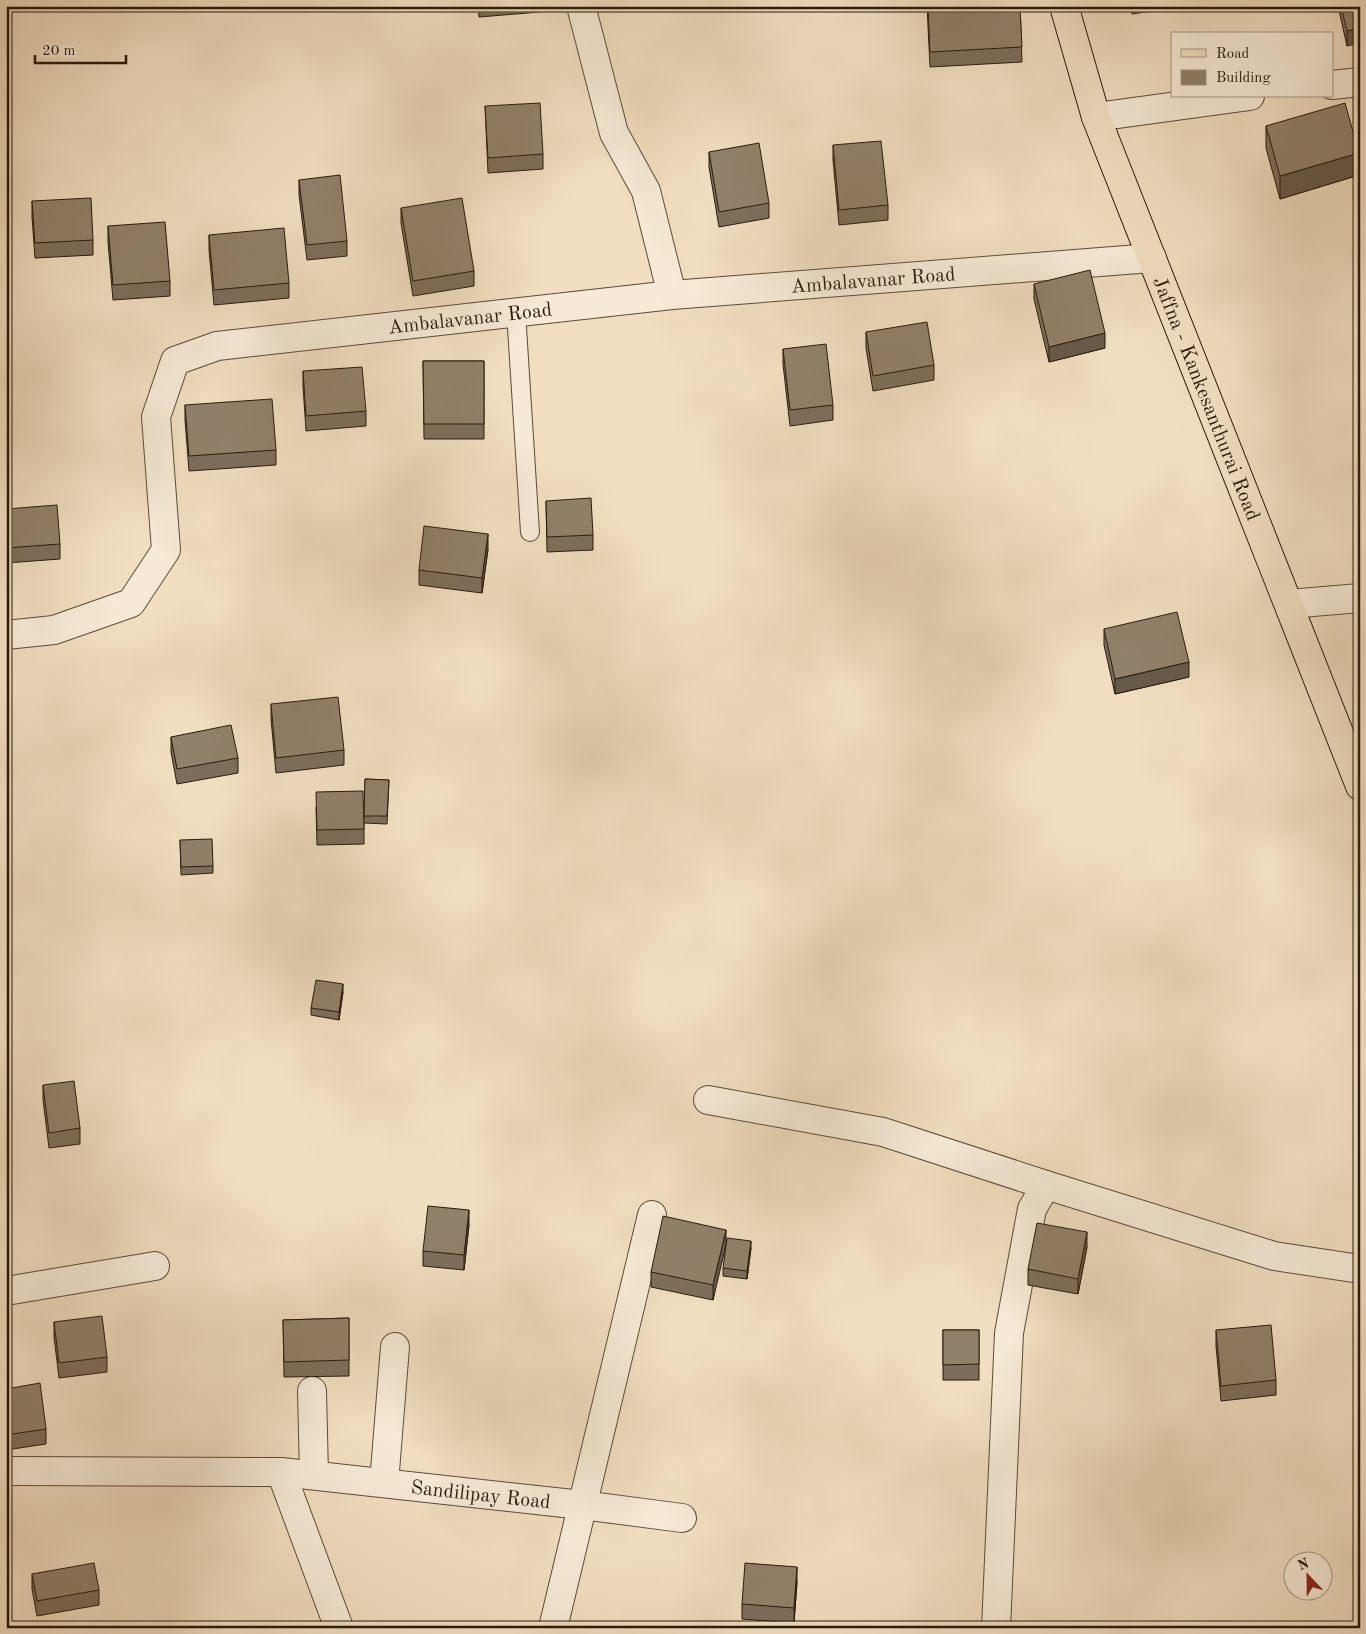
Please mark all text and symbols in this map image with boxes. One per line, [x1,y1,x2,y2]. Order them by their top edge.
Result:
scale bar [35,32,126,64]
legend [1171,32,1334,98]
text: 20 m [42,44,76,59]
text: Road [1216,47,1250,62]
text: Building [1216,71,1271,86]
street label: Ambalavanar Road [790,265,956,298]
street label: Jaffna - Kankesanthurai Road [1148,274,1262,524]
street label: Ambalavanar Road [387,301,553,339]
street label: Sandilipay Road [410,1478,552,1513]
north arrow [1284,1552,1334,1602]
text: N [1296,1556,1311,1573]

